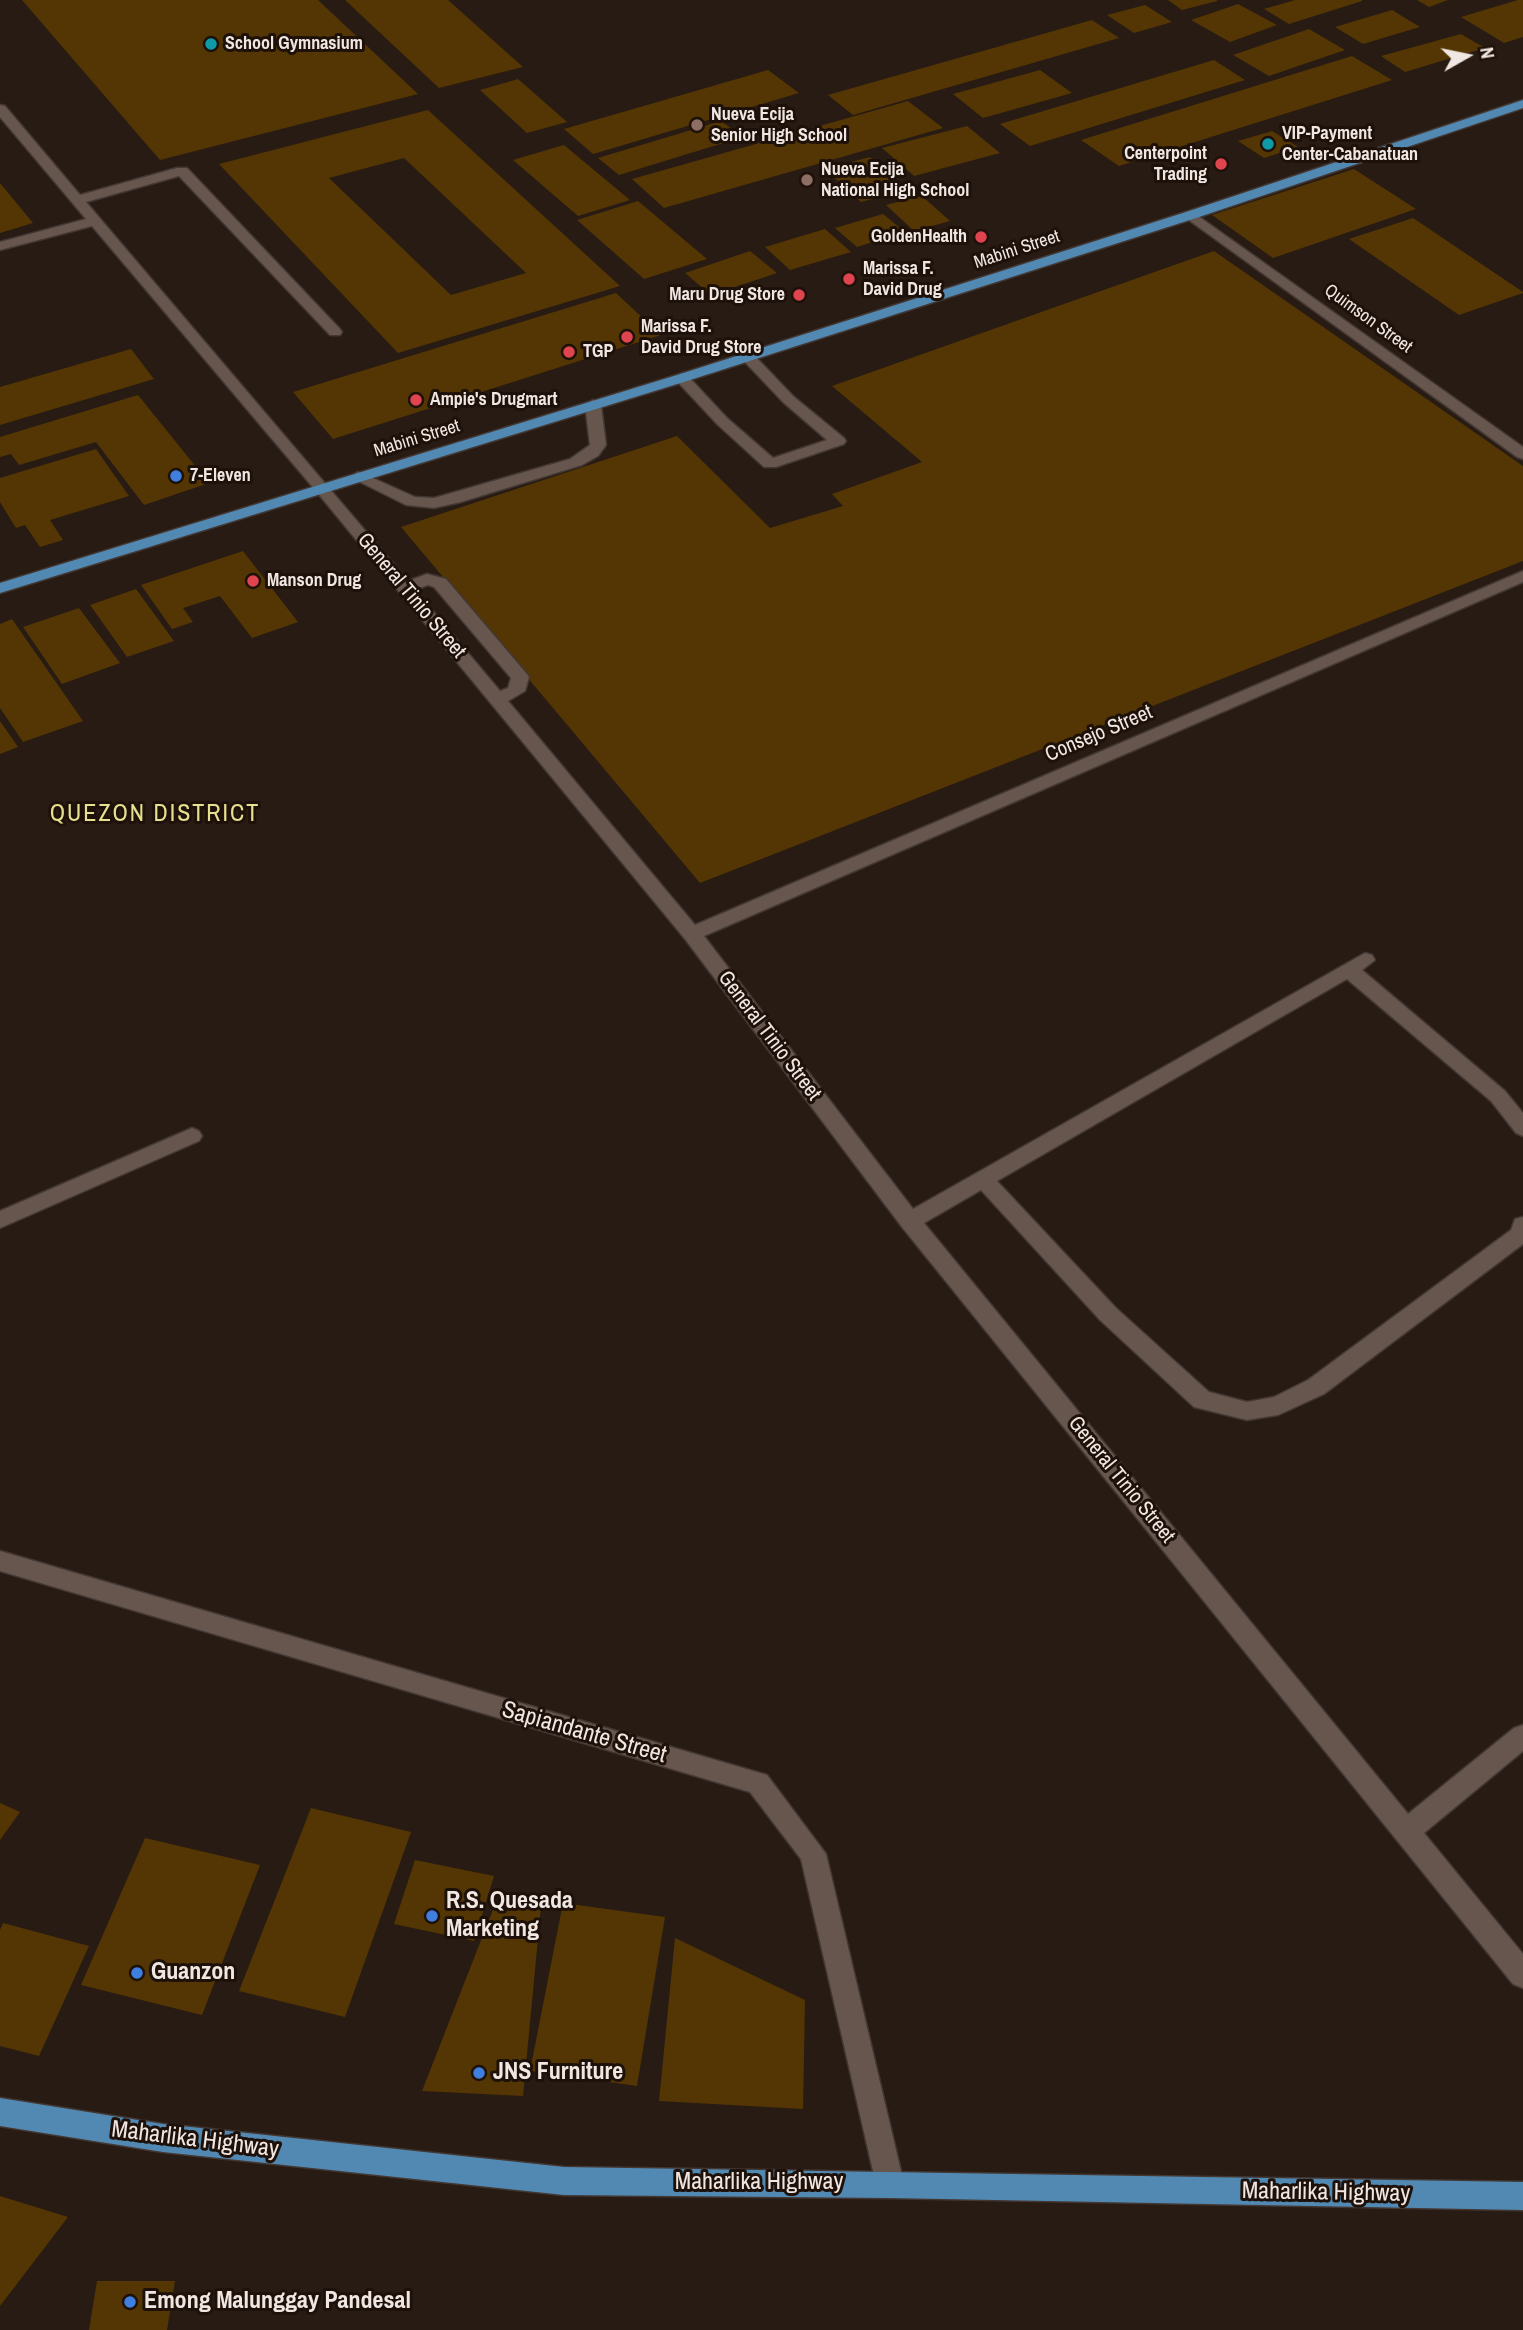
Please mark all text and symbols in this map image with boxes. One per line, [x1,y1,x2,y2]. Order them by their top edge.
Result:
north arrow [1432,21,1502,91]
place label: School Gymnasium [225,33,363,55]
marker: School Gymnasium [203,36,219,52]
text: N [1474,45,1501,60]
place label: Nueva Ecija Senior High School [711,104,847,146]
marker: Nueva Ecija Senior High School [689,117,705,133]
place label: VIP-Payment Center-Cabanatuan [1282,123,1418,166]
marker: VIP-Payment Center-Cabanatuan [1260,136,1276,152]
place label: Centerpoint Trading [1124,143,1207,186]
marker: Centerpoint Trading [1213,156,1229,172]
place label: Nueva Ecija National High School [821,159,969,202]
marker: Nueva Ecija National High School [799,172,815,188]
place label: GoldenHealth [871,226,967,248]
street label: Mabini Street [972,226,1062,274]
marker: GoldenHealth [973,229,989,245]
place label: Marissa F. David Drug [863,258,942,300]
marker: Marissa F. David Drug [841,271,857,287]
street label: Quimson Street [1320,280,1416,358]
place label: Maru Drug Store [669,284,785,306]
marker: Maru Drug Store [791,287,807,303]
place label: Marissa F. David Drug Store [641,316,762,358]
marker: Marissa F. David Drug Store [619,329,635,345]
place label: TGP [583,341,613,363]
marker: TGP [561,344,577,360]
place label: Ampie's Drugmart [430,389,557,411]
marker: Ampie's Drugmart [408,392,424,408]
street label: Mabini Street [371,416,463,462]
place label: 7-Eleven [190,465,251,487]
marker: 7-Eleven [168,468,184,484]
street label: General Tinio Street [351,528,471,664]
place label: Manson Drug [267,570,361,592]
marker: Manson Drug [245,573,261,589]
street label: Consejo Street [1042,700,1156,768]
district label: QUEZON DISTRICT [52,801,258,829]
street label: General Tinio Street [712,966,826,1106]
street label: General Tinio Street [1062,1412,1180,1548]
street label: Sapiandante Street [499,1696,669,1770]
place label: R.S. Quesada Marketing [446,1888,573,1944]
marker: R.S. Quesada Marketing [424,1908,440,1924]
place label: Guanzon [151,1959,235,1987]
marker: Guanzon [129,1965,145,1981]
place label: JNS Furniture [493,2059,623,2087]
marker: JNS Furniture [471,2065,487,2081]
street label: Maharlika Highway [110,2115,280,2165]
street label: Maharlika Highway [675,2169,843,2197]
street label: Maharlika Highway [1242,2177,1410,2209]
place label: Emong Malunggay Pandesal [144,2288,411,2316]
marker: Emong Malunggay Pandesal [122,2294,138,2310]

